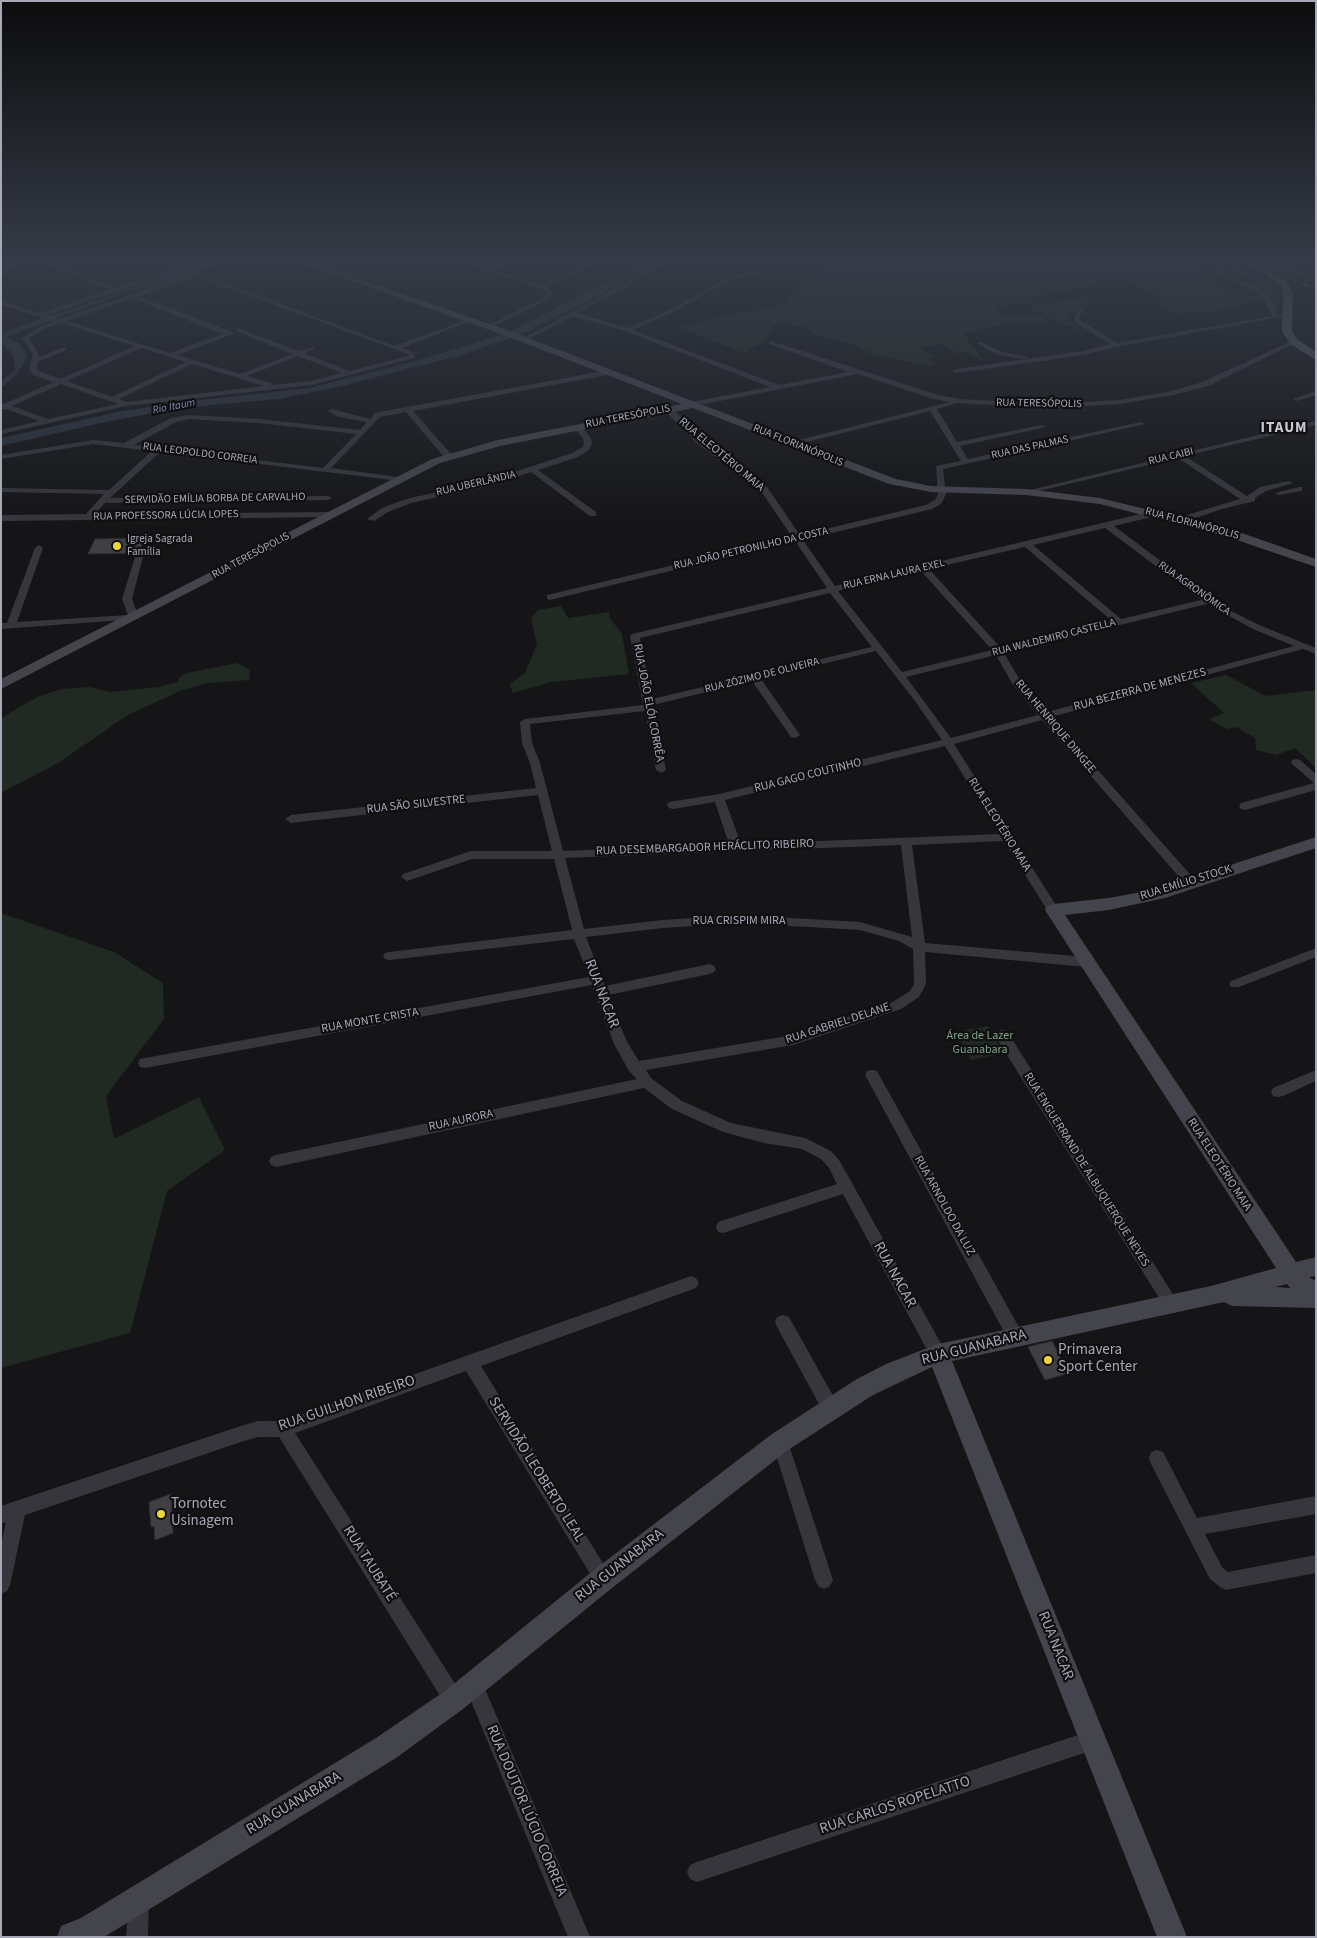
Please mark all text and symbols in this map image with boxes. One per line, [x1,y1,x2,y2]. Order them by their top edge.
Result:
water label: Rio Itaum [152,396,196,418]
street label: RUA TERESÓPOLIS [996,397,1082,411]
street label: RUA TERESÓPOLIS [585,402,671,432]
street label: RUA ELEOTÉRIO MAIA [675,415,767,495]
district label: ITAUM [1260,420,1308,438]
street label: RUA FLORIANÓPOLIS [751,422,845,470]
street label: RUA DAS PALMAS [990,433,1070,463]
street label: RUA LEOPOLDO CORREIA [142,440,258,468]
street label: RUA CAIBI [1147,445,1195,469]
street label: RUA UBERLÂNDIA [435,468,517,500]
street label: SERVIDÃO EMÍLIA BORBA DE CARVALHO [124,491,306,507]
street label: RUA FLORIANÓPOLIS [1144,505,1240,543]
street label: RUA PROFESSORA LÚCIA LOPES [93,508,239,524]
street label: RUA JOÃO PETRONILHO DA COSTA [673,525,829,573]
street label: RUA TERESÓPOLIS [210,530,292,582]
place label: Igreja Sagrada Família [127,533,193,559]
marker: Igreja Sagrada Família [111,540,123,552]
street label: RUA ERNA LAURA EXEL [842,557,946,593]
street label: RUA AGRONÔMICA [1155,559,1233,619]
street label: RUA WALDEMIRO CASTELLA [991,616,1117,660]
street label: RUA JOÃO ELÓI CORRÊA [629,643,667,763]
street label: RUA ZÓZIMO DE OLIVEIRA [703,655,821,697]
street label: RUA BEZERRA DE MENEZES [1072,665,1208,715]
street label: RUA HENRIQUE DINGEE [1012,677,1098,777]
street label: RUA GAGO COUTINHO [753,756,863,796]
street label: RUA ELEOTÉRIO MAIA [964,776,1034,874]
street label: RUA SÃO SILVESTRE [366,793,466,817]
street label: RUA DESEMBARGADOR HERÁCLITO RIBEIRO [596,837,814,859]
street label: RUA EMÍLIO STOCK [1139,862,1233,904]
street label: RUA CRISPIM MIRA [693,914,785,928]
street label: RUA NACAR [580,957,622,1031]
street label: RUA GABRIEL DELANE [784,1000,892,1048]
street label: RUA MONTE CRISTA [320,1005,420,1037]
park label: Área de Lazer Guanabara [947,1029,1013,1057]
street label: RUA ENGUERRAND DE ALBUQUERQUE NEVES [1020,1070,1152,1270]
street label: RUA AURORA [427,1107,495,1135]
street label: RUA ELEOTÉRIO MAIA [1184,1116,1254,1214]
street label: RUA ARNOLDO DA LUZ [911,1154,977,1258]
street label: RUA NACAR [869,1239,919,1311]
street label: RUA GUANABARA [920,1326,1028,1370]
place label: Primavera Sport Center [1058,1342,1137,1377]
marker: Primavera Sport Center [1042,1354,1054,1366]
street label: RUA GUILHON RIBEIRO [276,1372,418,1436]
street label: SERVIDÃO LEOBERTO LEAL [484,1394,588,1546]
place label: Tornotec Usinagem [171,1496,234,1531]
marker: Tornotec Usinagem [155,1508,167,1520]
street label: RUA TAUBATÉ [339,1523,399,1605]
street label: RUA GUANABARA [572,1526,668,1606]
street label: RUA NACAR [1033,1609,1077,1683]
street label: RUA DOUTOR LÚCIO CORREIA [482,1723,570,1899]
street label: RUA GUANABARA [243,1769,345,1839]
street label: RUA CARLOS ROPELATTO [817,1773,973,1839]

